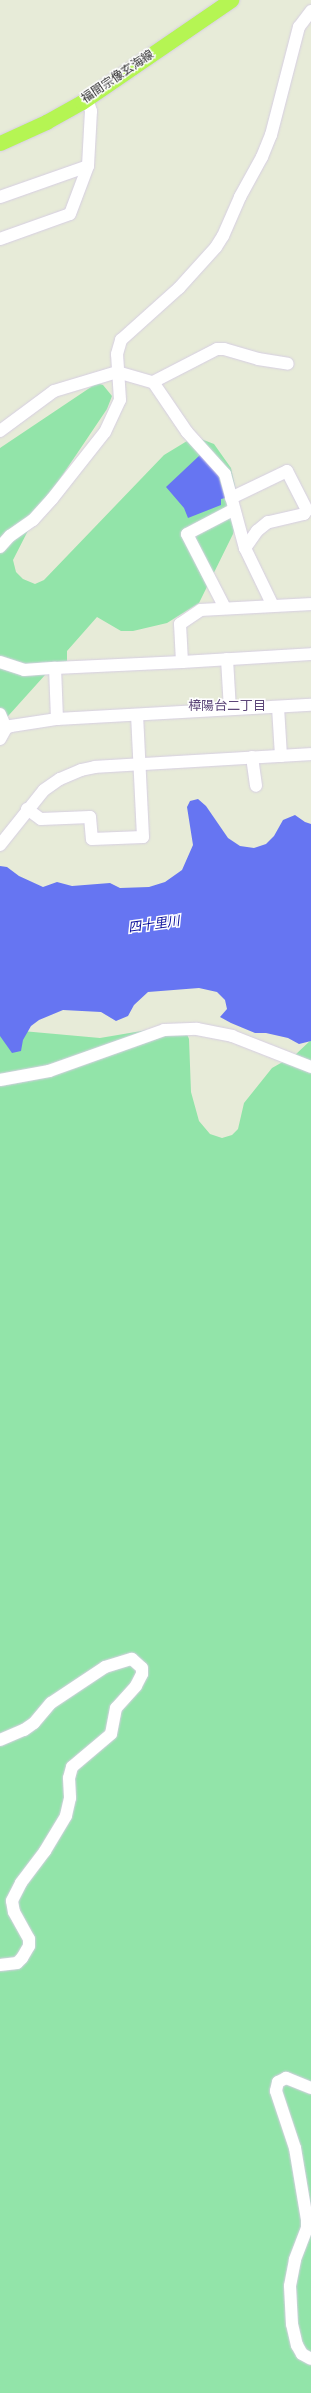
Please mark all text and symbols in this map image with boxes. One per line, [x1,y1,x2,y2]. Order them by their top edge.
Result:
street label: 福間宗像玄海線 [79,48,157,106]
district label: 樟陽台二丁目 [188,698,266,714]
water label: 四十里川 [127,914,181,936]

